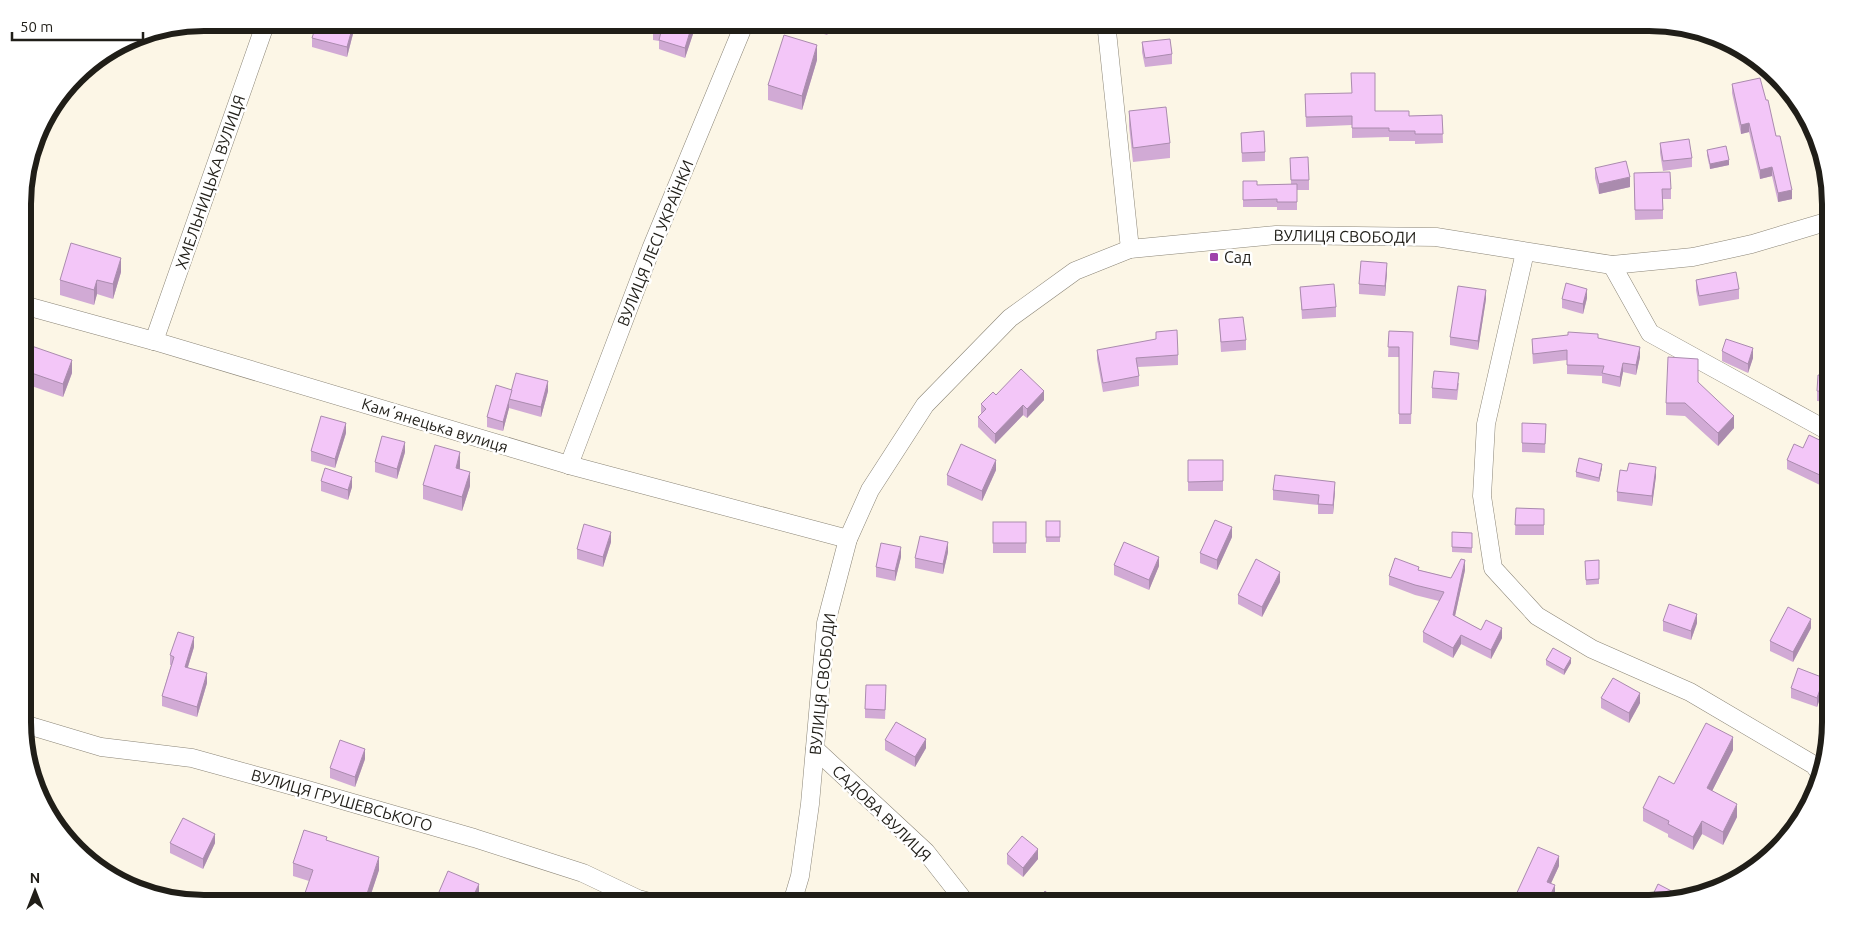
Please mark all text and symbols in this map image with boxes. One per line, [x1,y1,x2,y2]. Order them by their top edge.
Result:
scale bar [12,10,144,42]
text: 50 m [20,18,53,35]
street label: ХМЕЛЬНИЦЬКА ВУЛИЦЯ [172,92,248,272]
street label: ВУЛИЦЯ ЛЕСІ УКРАЇНКИ [613,157,697,329]
street label: ВУЛИЦЯ СВОБОДИ [1274,226,1416,246]
place label: Сад [1224,248,1251,266]
marker: Сад [1208,251,1220,263]
street label: Камʼянецька вулиця [360,394,510,456]
street label: ВУЛИЦЯ СВОБОДИ [806,612,838,756]
street label: САДОВА ВУЛИЦЯ [829,761,935,865]
street label: ВУЛИЦЯ ГРУШЕВСЬКОГО [249,765,435,835]
north arrow [10,866,60,916]
text: N [30,870,40,886]

